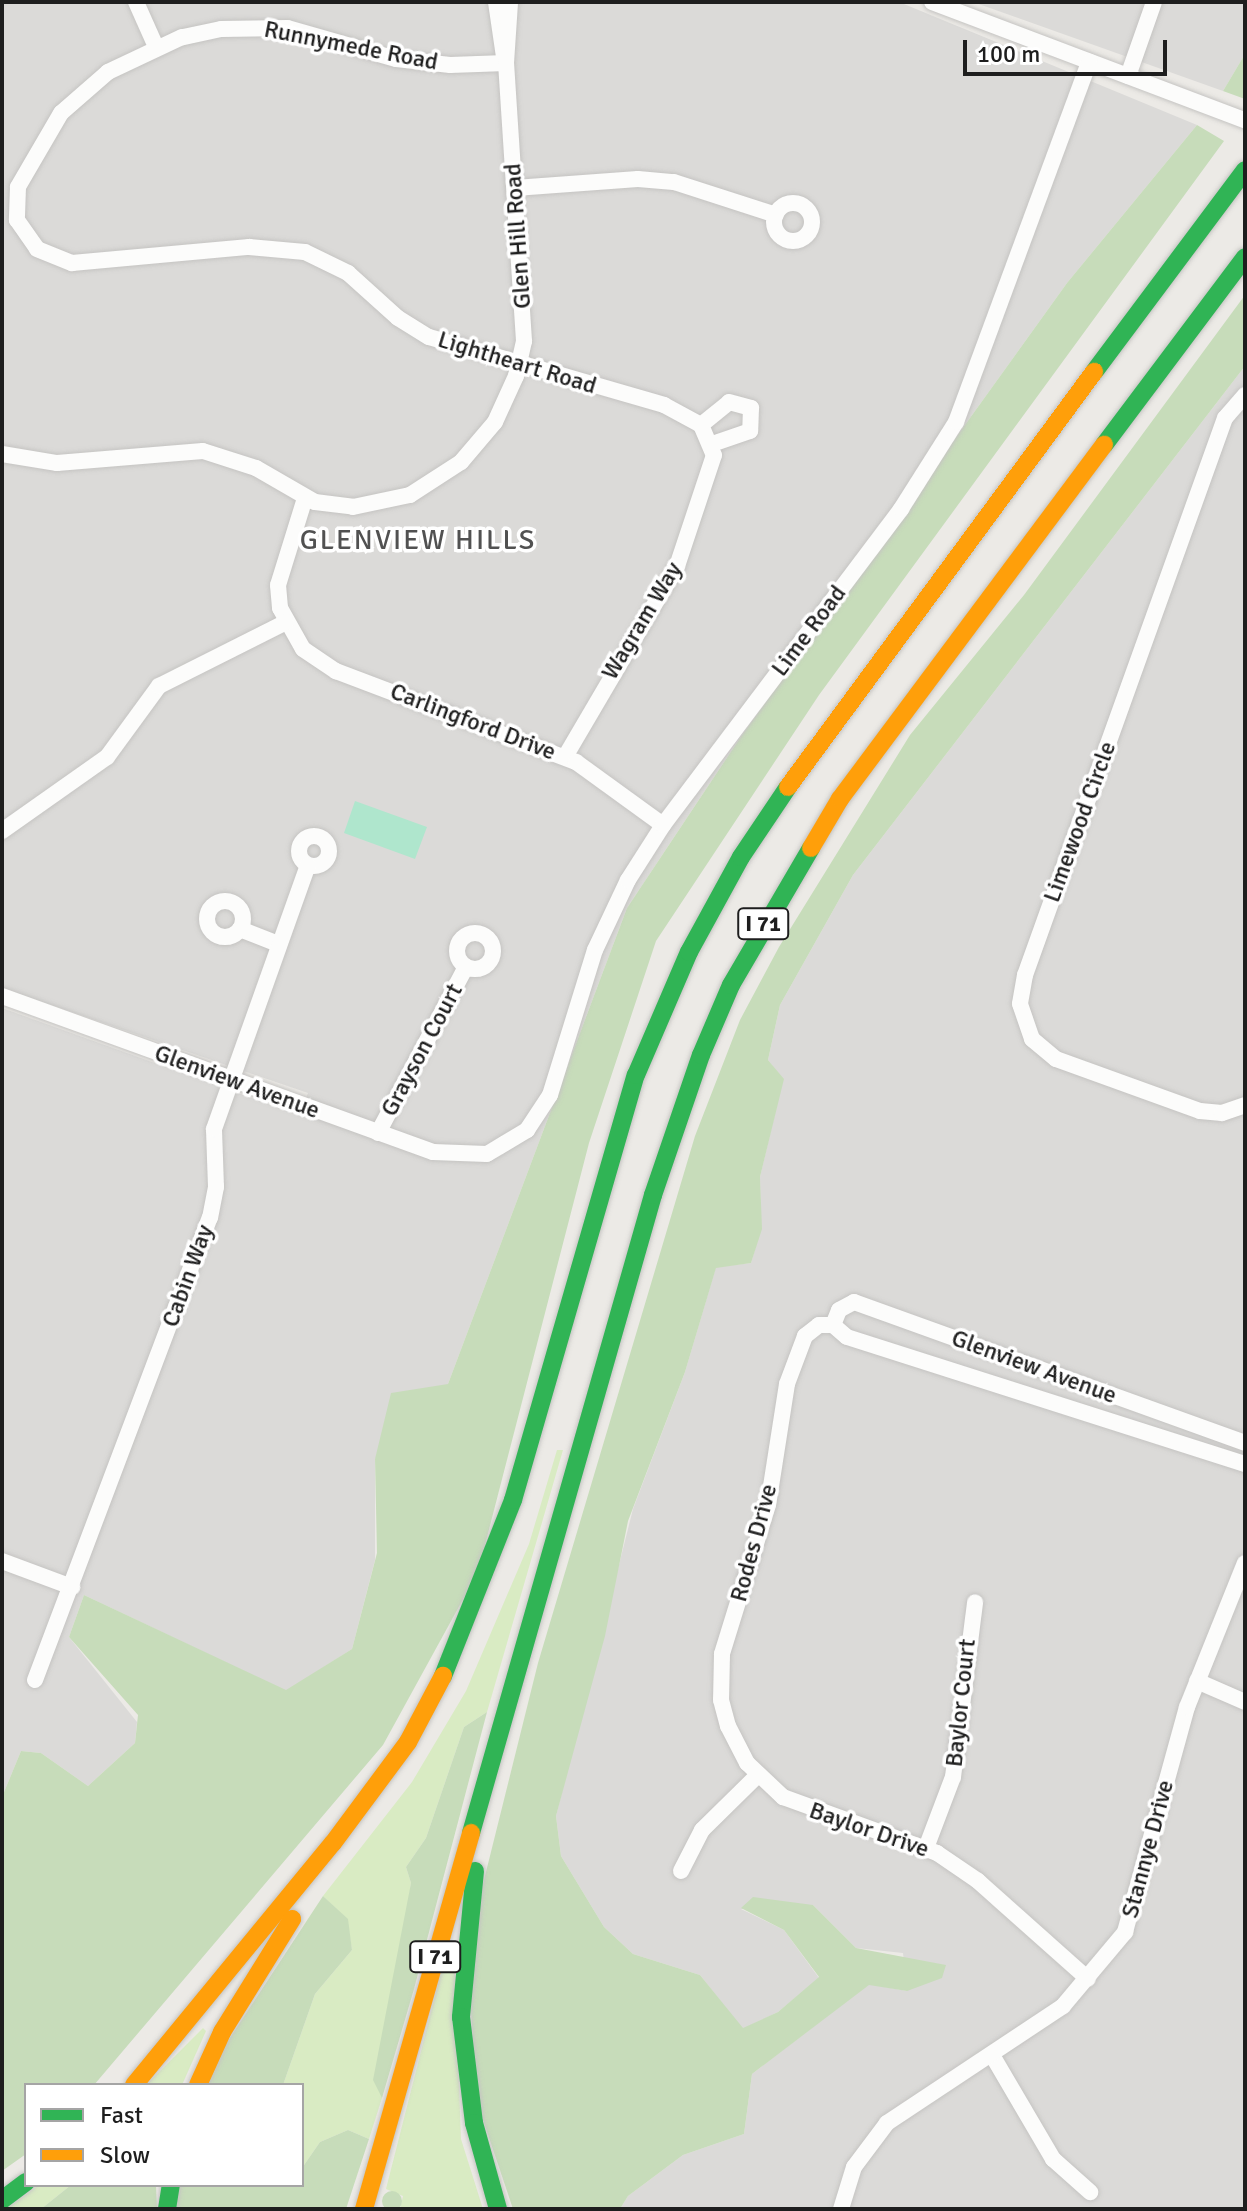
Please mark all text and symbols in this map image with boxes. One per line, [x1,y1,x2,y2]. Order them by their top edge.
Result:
street label: Runnymede Road [262,15,440,77]
scale bar [967,24,1171,74]
text: 100 m [977,39,1040,69]
street label: Glen Hill Road [499,162,537,310]
street label: Lightheart Road [434,325,600,401]
district label: GLENVIEW HILLS [300,523,536,557]
street label: Wagram Way [596,557,688,685]
street label: Lime Road [765,580,853,682]
street label: Carlingford Drive [386,677,560,767]
street label: Limewood Circle [1038,738,1122,906]
road number: I 71 [737,906,789,942]
street label: Grayson Court [375,979,469,1121]
street label: Glenview Avenue [151,1039,323,1125]
street label: Cabin Way [156,1221,220,1331]
street label: Glenview Avenue [948,1324,1120,1410]
street label: Rodes Drive [724,1481,784,1605]
street label: Baylor Court [940,1638,982,1768]
street label: Stannye Drive [1116,1777,1180,1921]
street label: Baylor Drive [805,1796,933,1864]
road number: I 71 [409,1939,461,1975]
legend [24,2083,304,2187]
text: Fast [100,2100,143,2130]
text: Slow [100,2140,150,2170]

